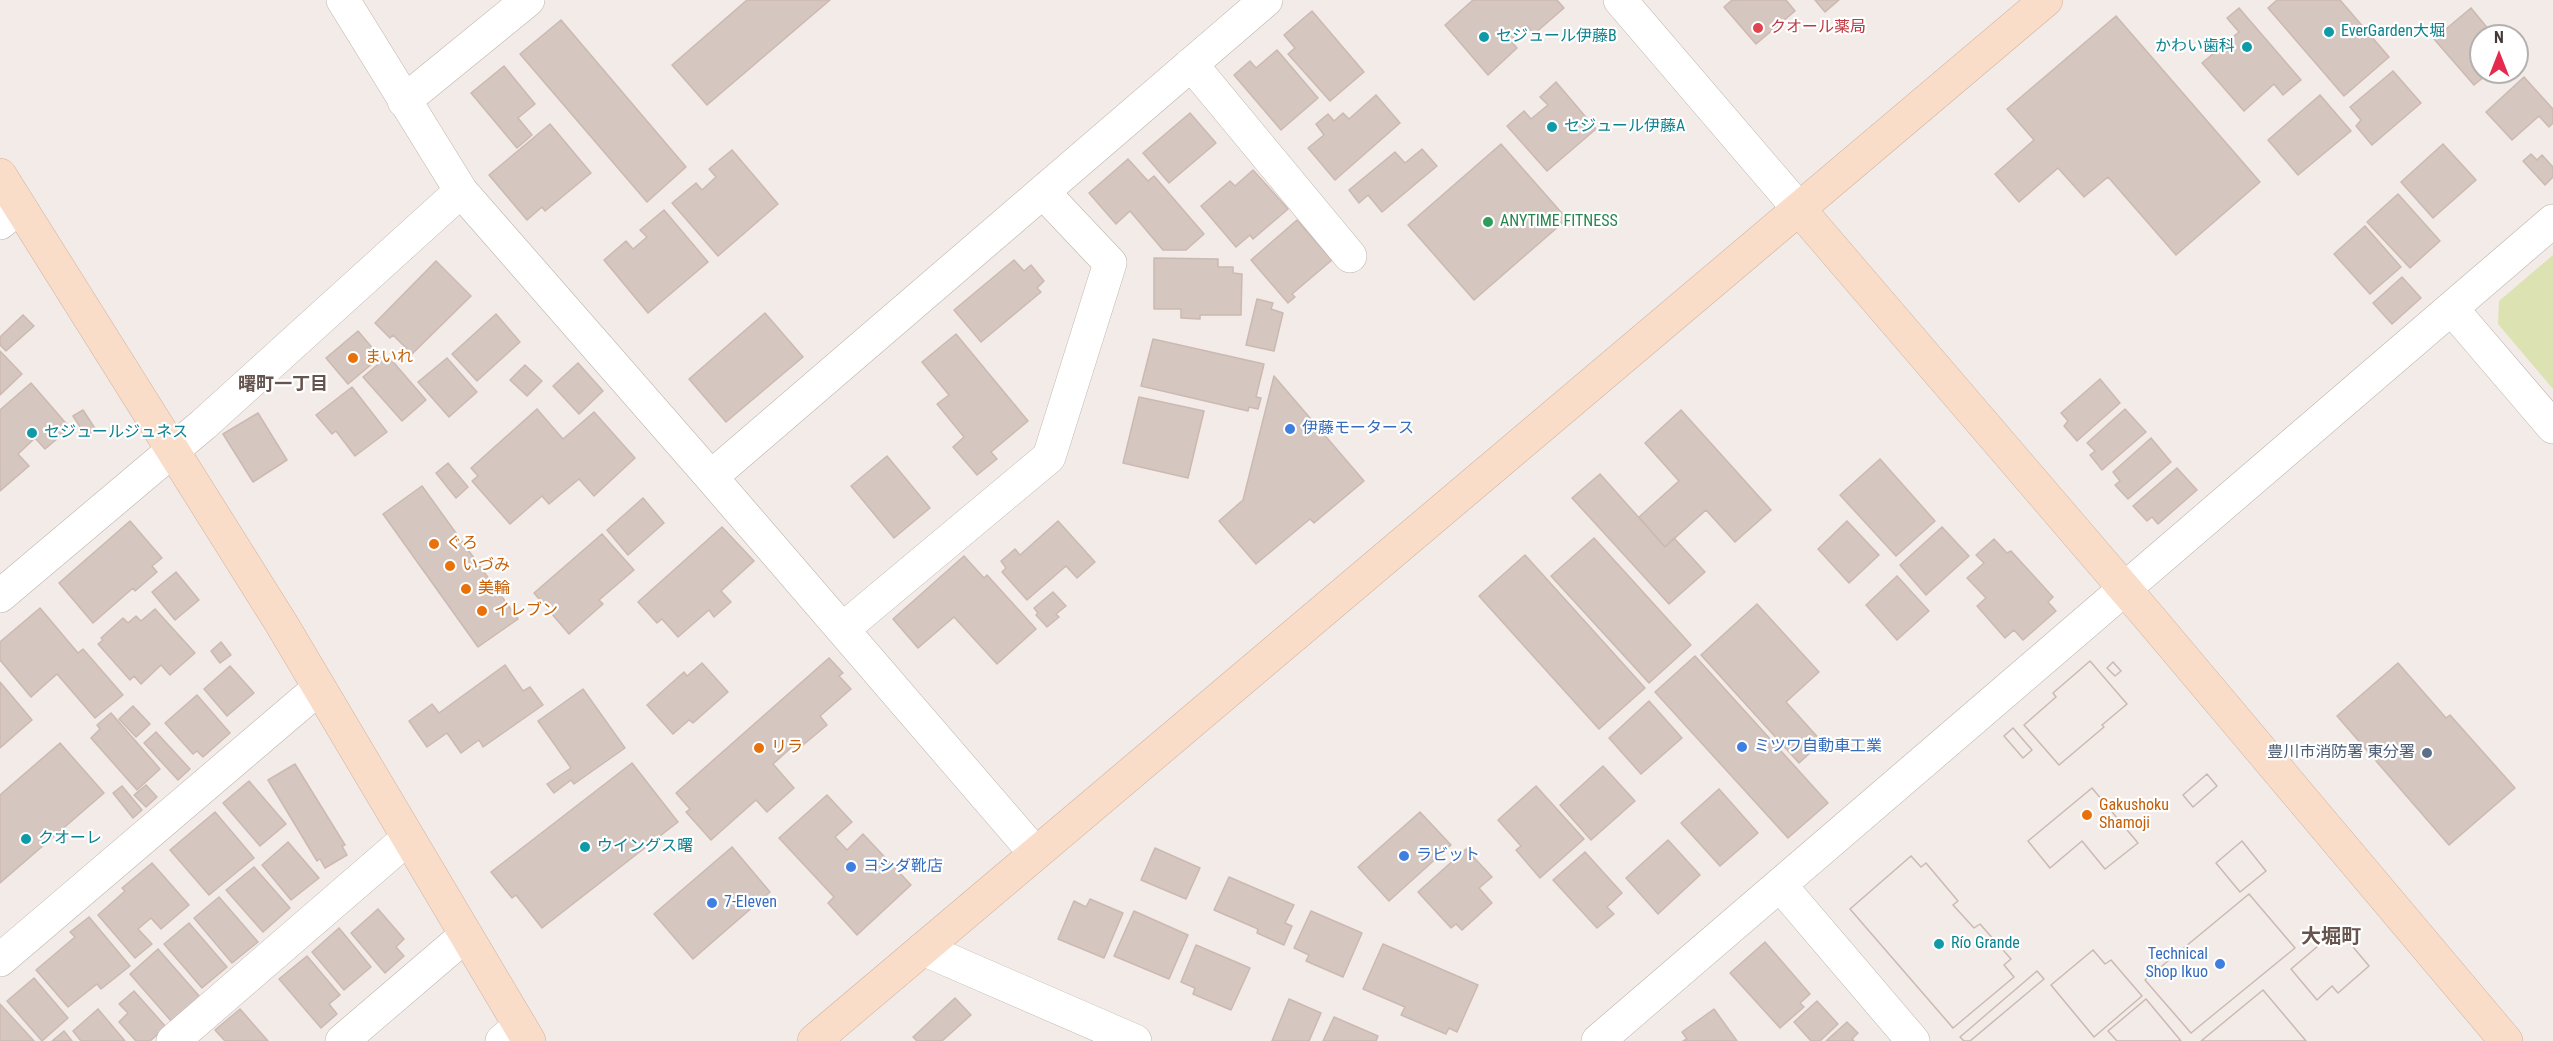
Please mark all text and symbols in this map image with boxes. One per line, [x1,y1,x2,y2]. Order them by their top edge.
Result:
place label: クオール薬局 [1770,18,1866,38]
marker: クオール薬局 [1751,21,1765,35]
place label: EverGarden大堀 [2341,22,2445,42]
north arrow [2469,24,2529,84]
marker: EverGarden大堀 [2322,25,2336,39]
place label: セジュール伊藤B [1496,27,1617,47]
text: N [2494,28,2504,47]
marker: セジュール伊藤B [1477,30,1491,44]
place label: かわい歯科 [2155,37,2235,57]
marker: かわい歯科 [2240,40,2254,54]
place label: セジュール伊藤A [1564,117,1685,137]
marker: セジュール伊藤A [1545,120,1559,134]
place label: ANYTIME FITNESS [1500,212,1618,232]
marker: ANYTIME FITNESS [1481,215,1495,229]
place label: まいれ [365,348,413,368]
marker: まいれ [346,351,360,365]
district label: 曙町一丁目 [238,374,328,396]
place label: 伊藤モータース [1302,419,1414,439]
marker: 伊藤モータース [1283,422,1297,436]
place label: セジュールジュネス [44,423,188,443]
marker: セジュールジュネス [25,426,39,440]
place label: ぐろ [446,534,478,554]
marker: ぐろ [427,537,441,551]
place label: いづみ [462,556,510,576]
marker: いづみ [443,559,457,573]
place label: 美輪 [478,579,510,599]
marker: 美輪 [459,582,473,596]
place label: イレブン [494,601,558,621]
marker: イレブン [475,604,489,618]
place label: ミツワ自動車工業 [1754,737,1882,757]
place label: リラ [771,738,803,758]
marker: ミツワ自動車工業 [1735,740,1749,754]
marker: リラ [752,741,766,755]
place label: 豊川市消防署 東分署 [2267,743,2415,763]
marker: 豊川市消防署 東分署 [2420,746,2434,760]
place label: Gakushoku Shamoji [2099,796,2169,834]
marker: Gakushoku Shamoji [2080,808,2094,822]
place label: クオーレ [38,829,102,849]
marker: クオーレ [19,832,33,846]
place label: ウイングス曙 [597,837,693,857]
marker: ウイングス曙 [578,840,592,854]
place label: ラビット [1416,846,1480,866]
marker: ラビット [1397,849,1411,863]
place label: ヨシダ靴店 [863,857,943,877]
marker: ヨシダ靴店 [844,860,858,874]
place label: 7-Eleven [724,893,777,913]
marker: 7-Eleven [705,896,719,910]
district label: 大堀町 [2301,926,2361,950]
place label: Río Grande [1951,934,2020,954]
marker: Río Grande [1932,937,1946,951]
place label: Technical Shop Ikuo [2145,945,2208,983]
marker: Technical Shop Ikuo [2213,957,2227,971]

